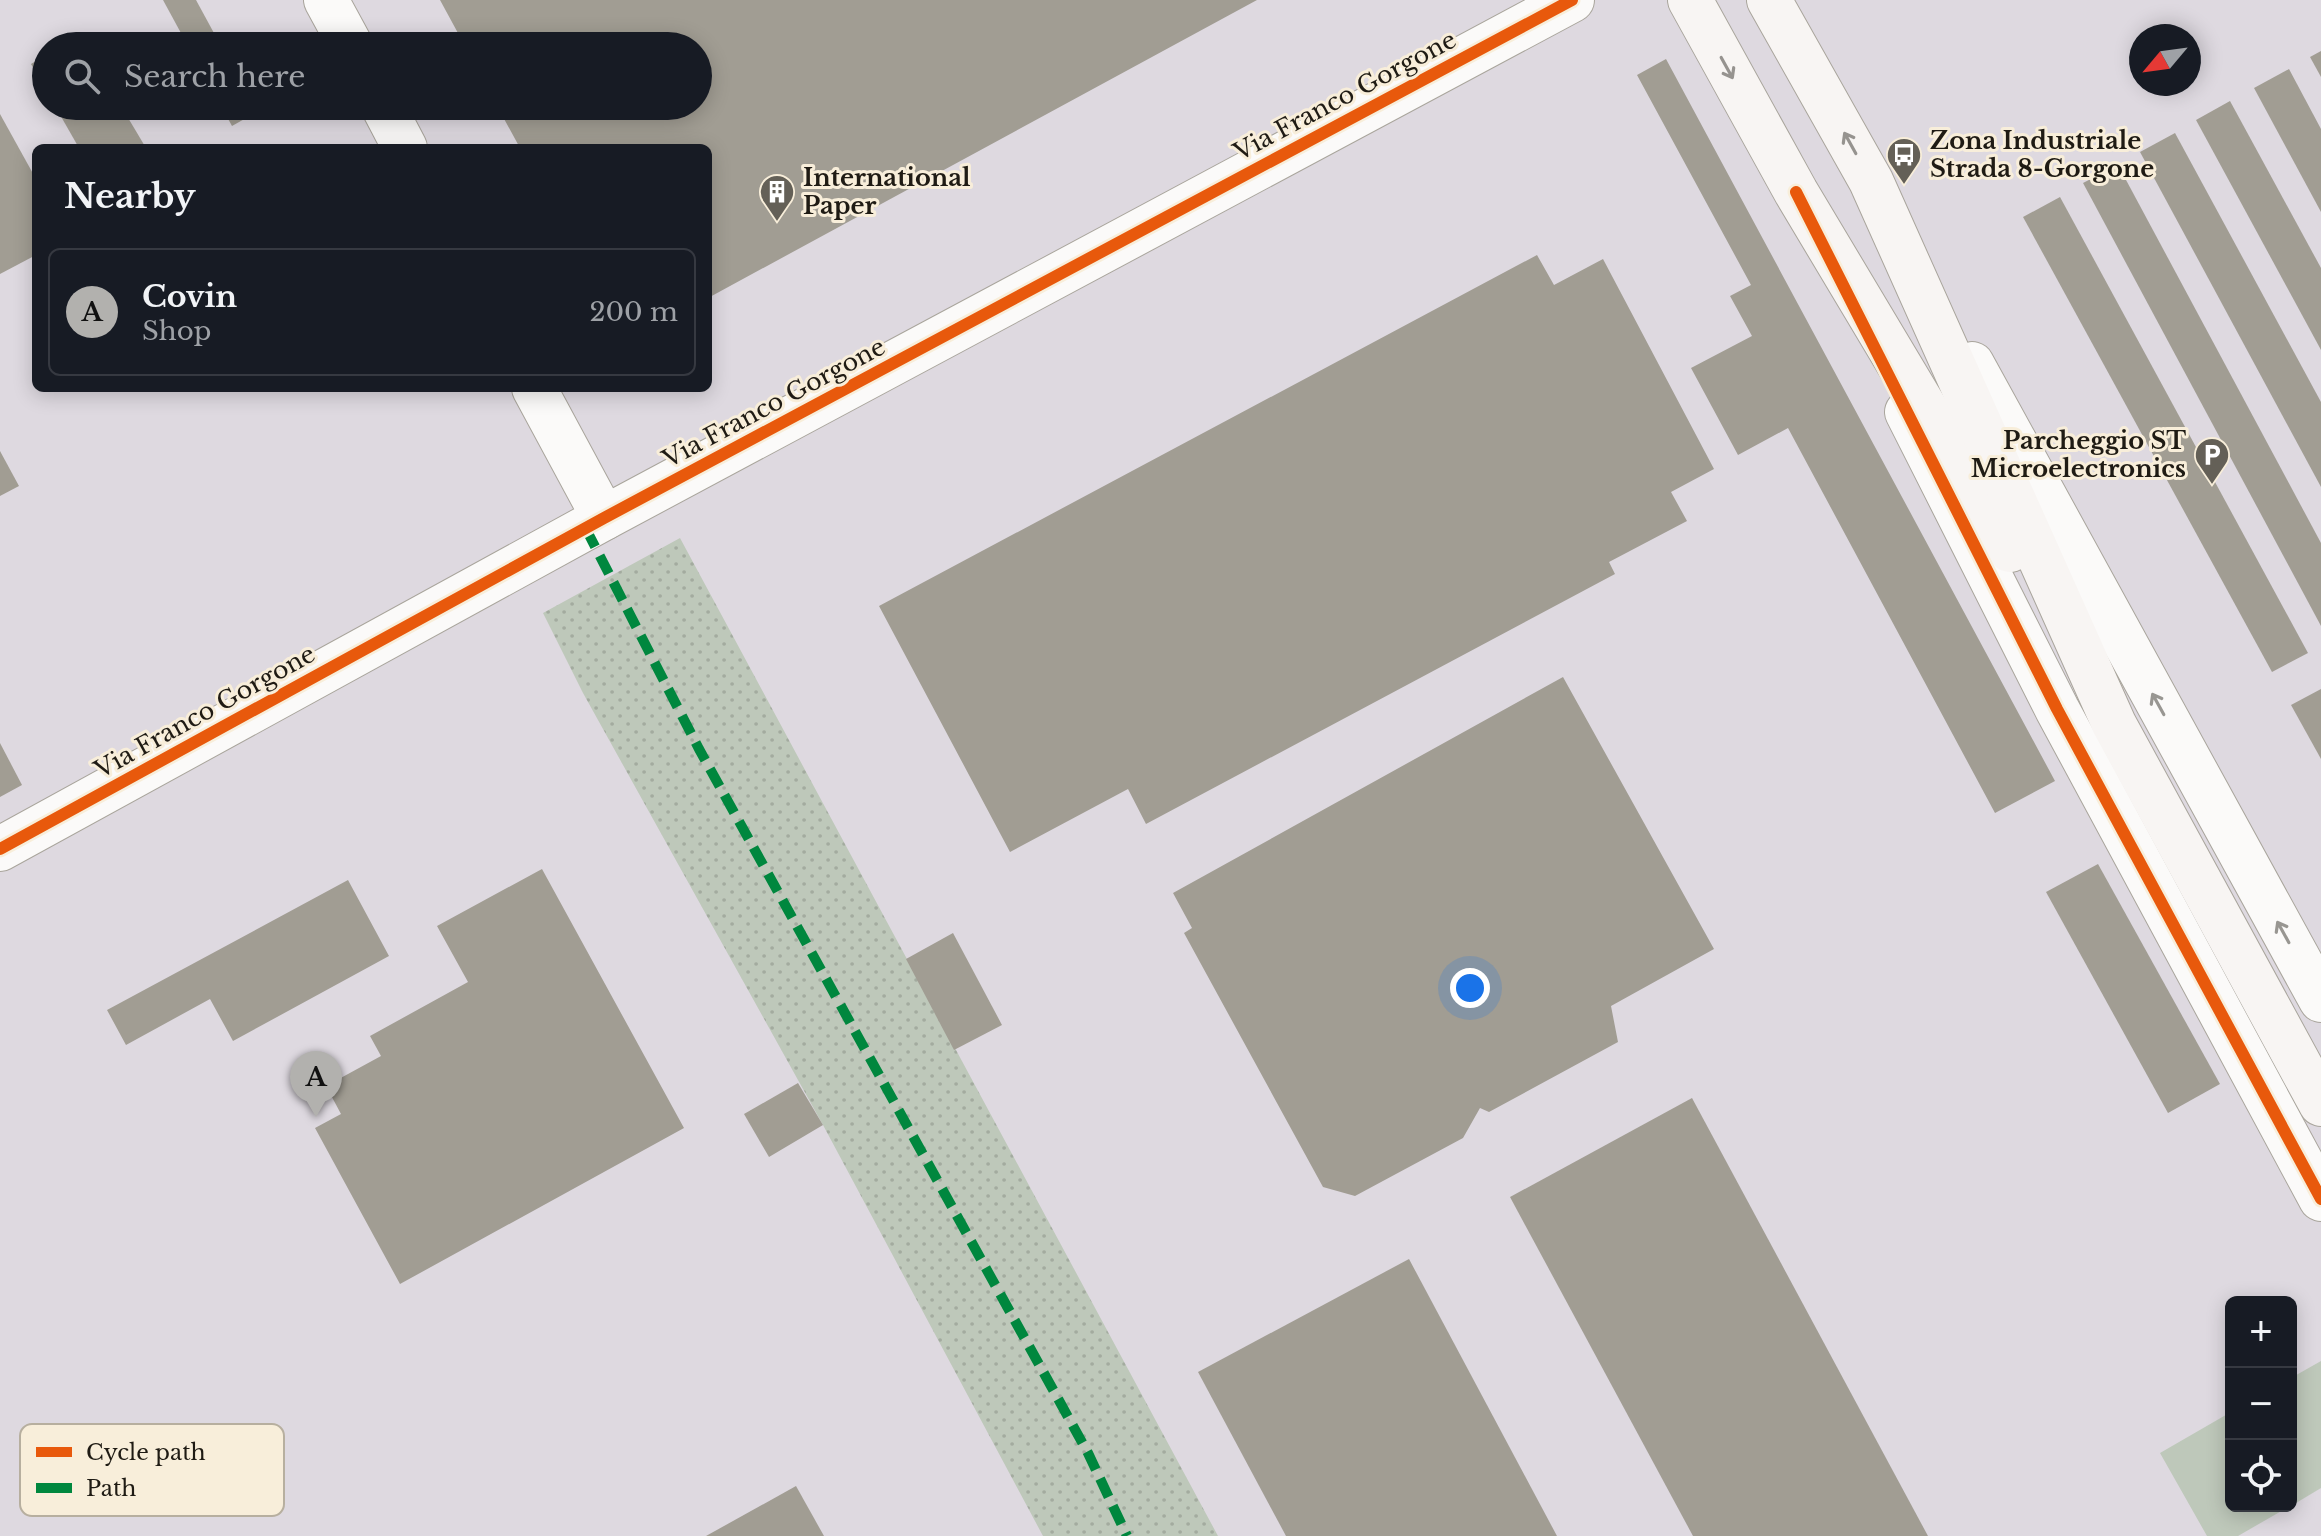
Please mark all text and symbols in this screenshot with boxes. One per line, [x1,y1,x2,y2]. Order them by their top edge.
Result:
north arrow [2129,24,2201,96]
street label: Via Franco Gorgone [1228,25,1461,167]
search box [32,32,712,120]
icon: search [60,54,104,98]
one-way arrow [1720,56,1736,80]
text: Search here [124,58,305,95]
place label: Zona Industriale Strada 8-Gorgone [1930,126,2154,183]
one-way arrow [1842,132,1857,156]
bus stop icon: Zona Industriale Strada 8-Gorgone [1885,136,1923,186]
place label: International Paper [803,163,971,220]
building icon: International Paper [758,173,796,223]
text: Nearby [64,175,196,217]
text: Covin [142,278,237,315]
text: A [81,296,103,328]
text: 200 m [589,296,678,328]
text: Shop [142,315,211,347]
street label: Via Franco Gorgone [657,332,890,474]
place label: Parcheggio ST Microelectronics [1971,426,2186,483]
parking icon: Parcheggio ST Microelectronics [2193,436,2231,486]
street label: Via Franco Gorgone [89,639,320,785]
one-way arrow [2150,693,2166,716]
one-way arrow [2275,921,2291,944]
your location [1450,968,1490,1008]
pin: A [290,1051,342,1117]
map controls [2225,1296,2297,1512]
button: + [2225,1296,2297,1368]
button: − [2225,1368,2297,1440]
legend [20,1424,284,1516]
text: Cycle path [86,1439,206,1466]
button: locate [2225,1440,2297,1512]
text: Path [86,1475,137,1502]

